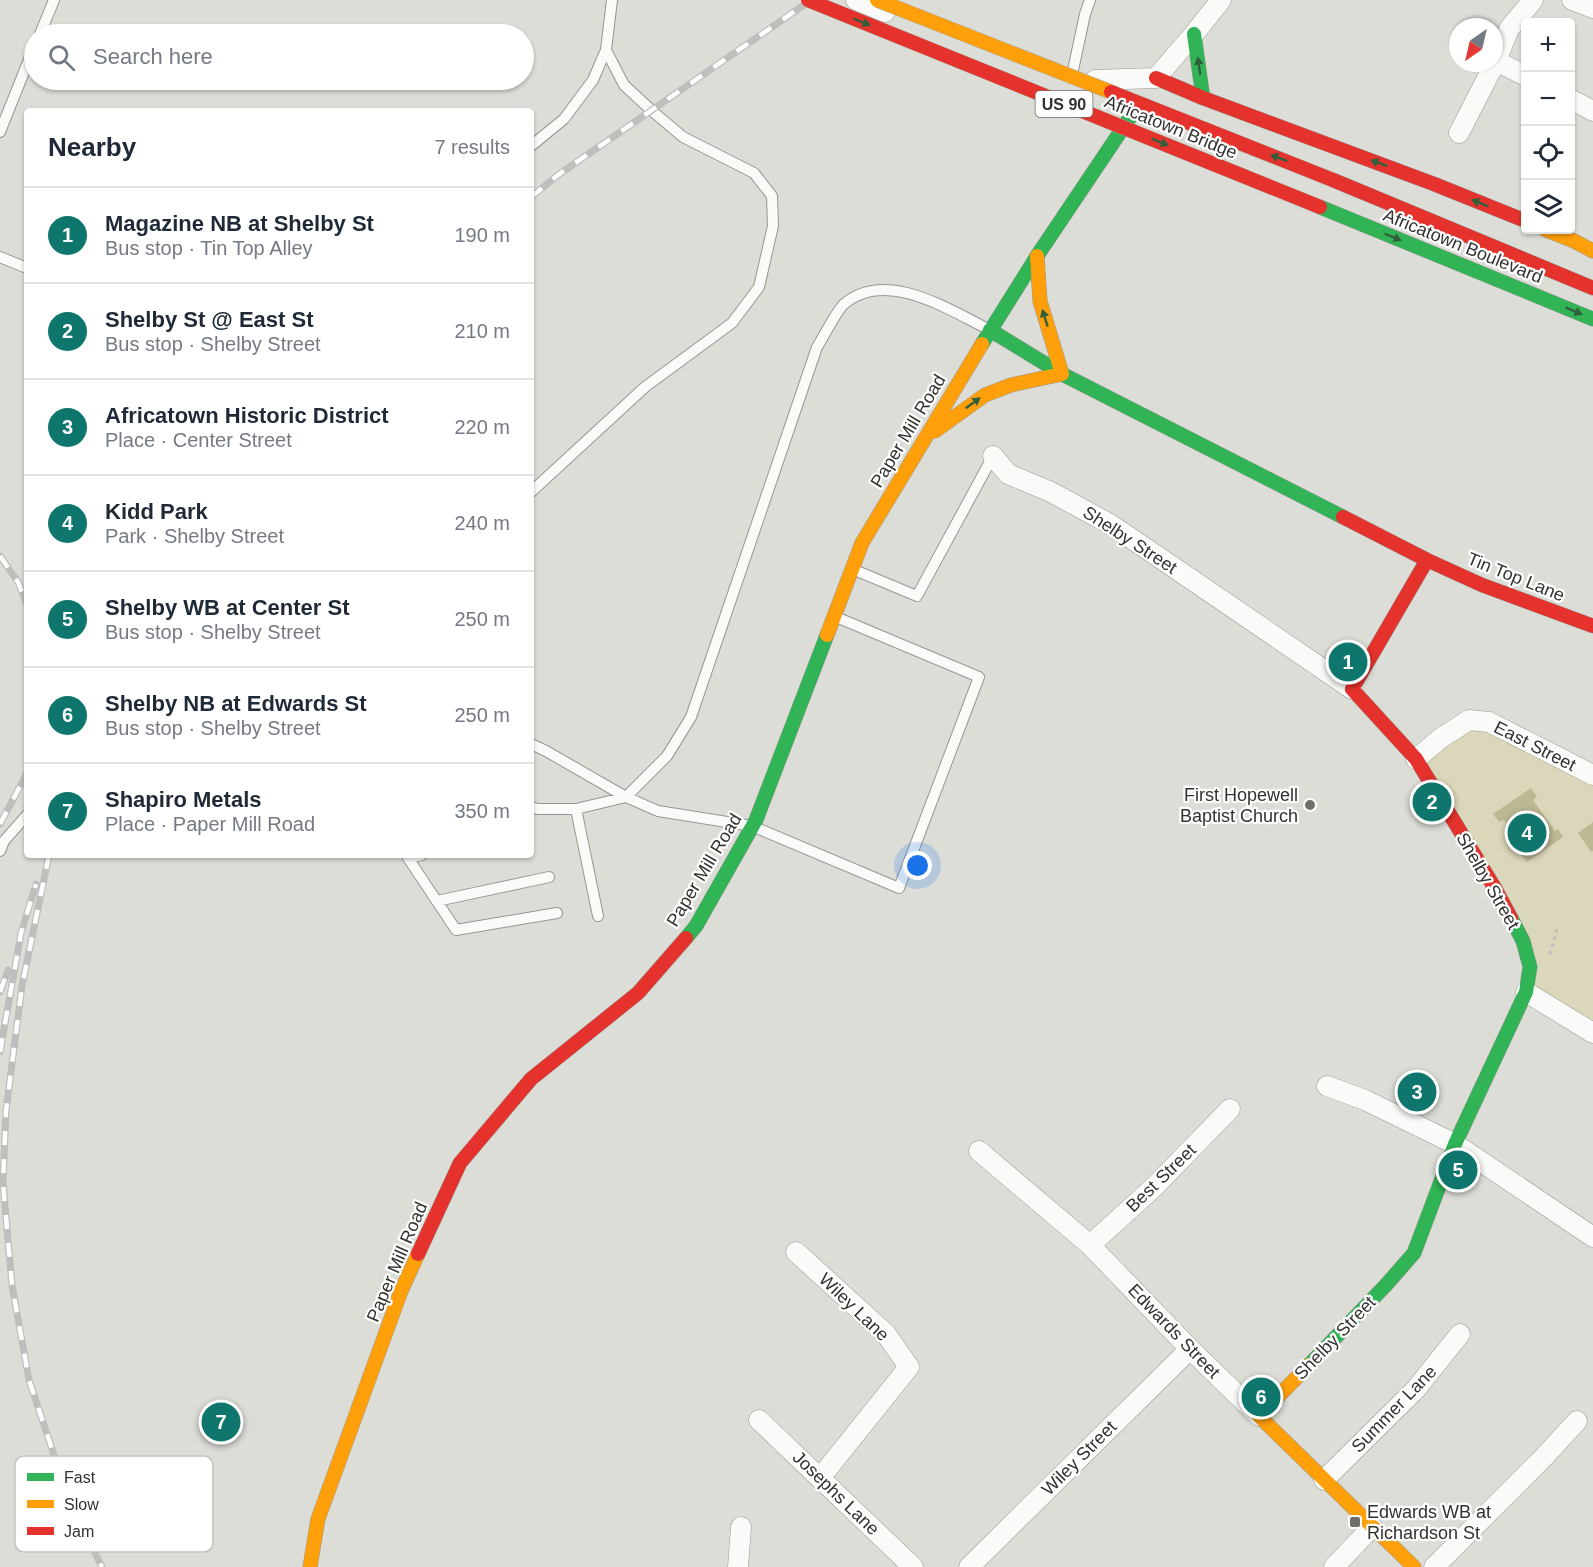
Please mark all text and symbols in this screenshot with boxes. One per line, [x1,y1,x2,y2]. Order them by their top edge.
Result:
one-way arrow [853,18,871,27]
north arrow [1449,18,1503,72]
map controls [1521,18,1575,234]
button: + [1521,18,1575,72]
search box [24,24,534,90]
icon: search [45,41,78,74]
text: Search here [93,44,213,69]
one-way arrow [1194,56,1203,75]
button: − [1521,72,1575,126]
road number: US 90 [1036,91,1092,117]
street label: Africatown Bridge [1102,91,1240,163]
button: locate [1521,126,1575,180]
text: Nearby [48,132,136,162]
text: 7 results [434,136,510,158]
one-way arrow [1151,138,1169,147]
one-way arrow [1270,153,1288,162]
one-way arrow [1370,158,1388,168]
button: layers [1521,180,1575,234]
one-way arrow [1470,198,1488,208]
street label: Africatown Boulevard [1380,205,1546,287]
text: Magazine NB at Shelby St [105,211,374,236]
text: 1 [62,224,73,246]
text: 190 m [454,224,510,246]
one-way arrow [1384,233,1402,242]
text: Bus stop · Tin Top Alley [105,237,313,259]
one-way arrow [1565,306,1583,316]
text: Shelby St @ East St [105,307,314,332]
one-way arrow [1040,309,1049,327]
text: 2 [62,320,73,342]
text: 210 m [454,320,510,342]
text: Bus stop · Shelby Street [105,333,321,355]
street label: Paper Mill Road [866,371,950,491]
one-way arrow [965,398,980,410]
text: Africatown Historic District [105,403,389,428]
text: 3 [62,416,73,438]
text: 220 m [454,416,510,438]
text: Place · Center Street [105,429,292,451]
text: Kidd Park [105,499,208,524]
street label: Shelby Street [1079,502,1181,578]
text: 4 [62,512,73,534]
text: 240 m [454,512,510,534]
text: Park · Shelby Street [105,525,284,547]
street label: Tin Top Lane [1464,548,1568,606]
text: Shelby WB at Center St [105,595,349,620]
text: 5 [62,608,73,630]
text: 250 m [454,608,510,630]
text: Bus stop · Shelby Street [105,621,321,643]
pin: 1 [1328,640,1368,684]
text: Shelby NB at Edwards St [105,691,367,716]
text: 6 [62,704,73,726]
text: 250 m [454,704,510,726]
text: Bus stop · Shelby Street [105,717,321,739]
street label: East Street [1491,717,1579,775]
pin: 2 [1412,780,1452,824]
place label: First Hopewell Baptist Church [1180,785,1298,826]
text: Shapiro Metals [105,787,261,812]
marker: First Hopewell Baptist Church [1303,798,1317,812]
text: 7 [62,800,73,822]
text: 350 m [454,800,510,822]
street label: Paper Mill Road [662,810,746,930]
pin: 4 [1508,810,1546,856]
text: Place · Paper Mill Road [105,813,315,835]
street label: Shelby Street [1452,829,1524,933]
your location [903,851,932,880]
pin: 3 [1398,1070,1436,1114]
street label: Best Street [1122,1140,1200,1216]
pin: 5 [1438,1148,1478,1192]
street label: Paper Mill Road [363,1199,431,1325]
street label: Wiley Lane [815,1269,893,1345]
street label: Edwards Street [1124,1280,1224,1382]
street label: Shelby Street [1290,1292,1380,1384]
street label: Summer Lane [1348,1361,1440,1457]
pin: 6 [1242,1374,1280,1420]
pin: 7 [202,1400,240,1444]
street label: Wiley Street [1038,1417,1120,1499]
street label: Josephs Lane [789,1447,883,1539]
legend [15,1456,213,1552]
text: Fast [64,1469,96,1486]
text: Slow [64,1496,99,1513]
place label: Edwards WB at Richardson St [1367,1502,1491,1543]
marker: Edwards WB at Richardson St [1348,1515,1362,1529]
text: Jam [64,1523,94,1540]

